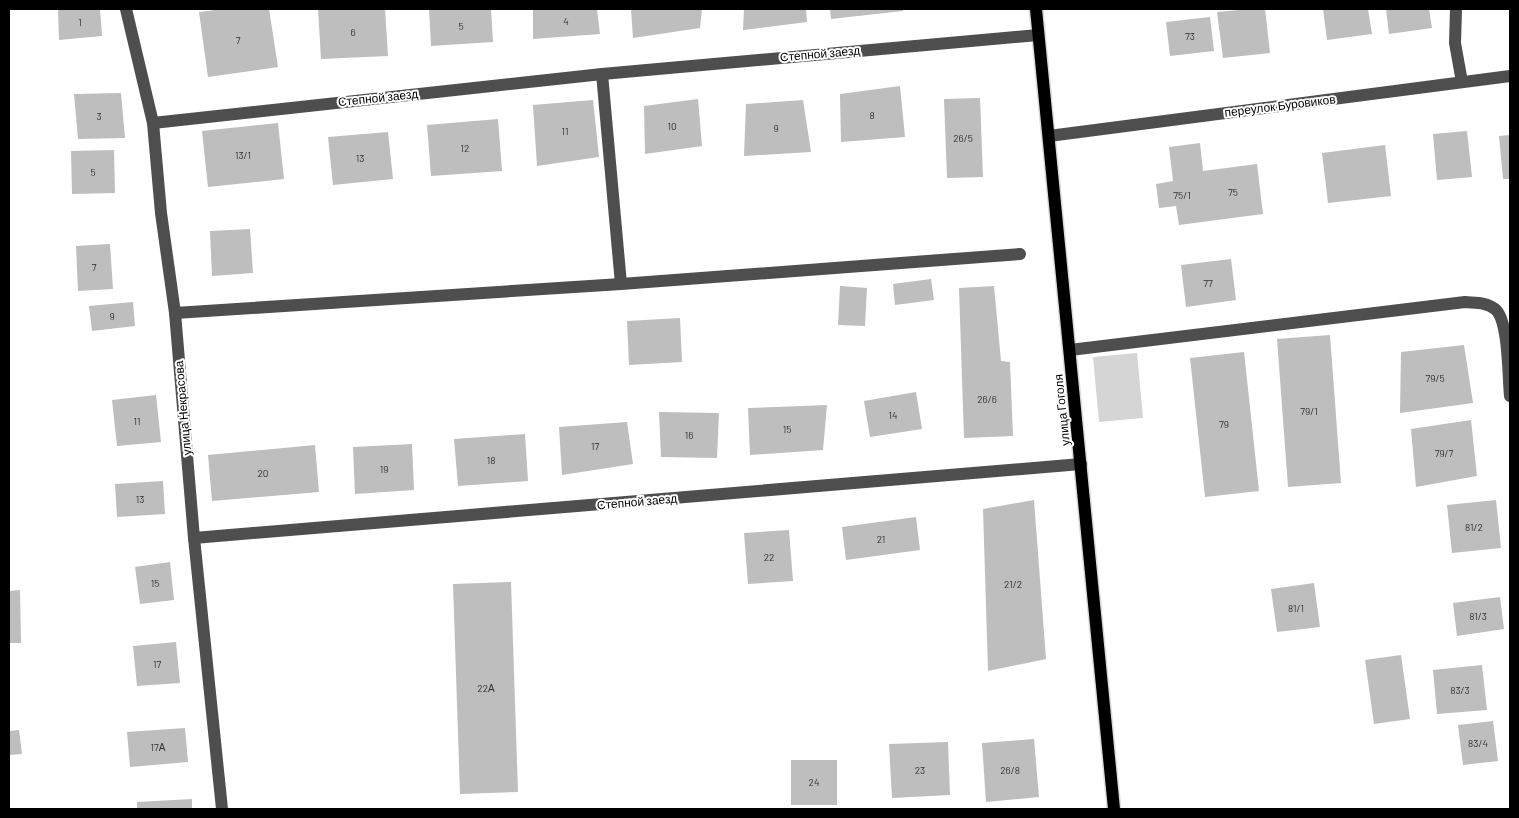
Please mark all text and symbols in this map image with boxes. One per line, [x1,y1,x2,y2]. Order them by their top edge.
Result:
house number: 4 [563,15,569,27]
house number: 1 [78,16,82,28]
house number: 5 [458,20,464,32]
house number: 6 [350,26,356,38]
house number: 73 [1185,30,1195,42]
house number: 7 [236,34,241,46]
street label: Степной заезд [779,43,861,64]
street label: Степной заезд [337,86,419,109]
street label: переулок Буровиков [1223,91,1336,120]
house number: 8 [869,109,875,121]
house number: 3 [96,110,102,122]
house number: 10 [667,120,677,132]
house number: 9 [773,122,779,134]
house number: 11 [561,125,569,137]
house number: 26/5 [953,132,973,144]
house number: 12 [461,142,469,154]
house number: 13/1 [235,149,251,161]
house number: 13 [356,152,364,164]
house number: 5 [90,166,96,178]
house number: 75 [1228,186,1238,198]
house number: 75/1 [1173,189,1191,201]
house number: 7 [92,261,97,273]
house number: 77 [1203,277,1213,289]
house number: 9 [109,310,115,322]
street label: улица Некрасова [171,360,194,456]
house number: 79/5 [1425,372,1445,384]
street label: улица Гоголя [1050,374,1073,447]
house number: 26/6 [977,393,997,405]
house number: 79/1 [1300,405,1318,417]
house number: 14 [888,409,898,421]
house number: 11 [133,415,141,427]
house number: 79 [1219,418,1229,430]
house number: 15 [783,423,791,435]
house number: 16 [685,429,693,441]
house number: 17 [591,440,599,452]
house number: 79/7 [1435,447,1454,459]
house number: 18 [487,454,495,466]
house number: 19 [380,463,388,475]
house number: 20 [257,467,269,479]
street label: Степной заезд [596,491,678,512]
house number: 13 [136,493,144,505]
house number: 81/2 [1465,521,1483,533]
house number: 21 [877,533,885,545]
house number: 22 [764,551,774,563]
house number: 15 [151,577,159,589]
house number: 21/2 [1004,578,1022,590]
house number: 81/1 [1288,602,1304,614]
house number: 81/3 [1469,610,1487,622]
house number: 17 [153,658,161,670]
house number: 22А [477,682,495,694]
house number: 83/3 [1450,684,1470,696]
house number: 83/4 [1468,737,1488,749]
house number: 17А [151,741,166,753]
house number: 23 [915,764,925,776]
house number: 26/8 [1000,764,1020,776]
house number: 24 [809,776,819,788]

